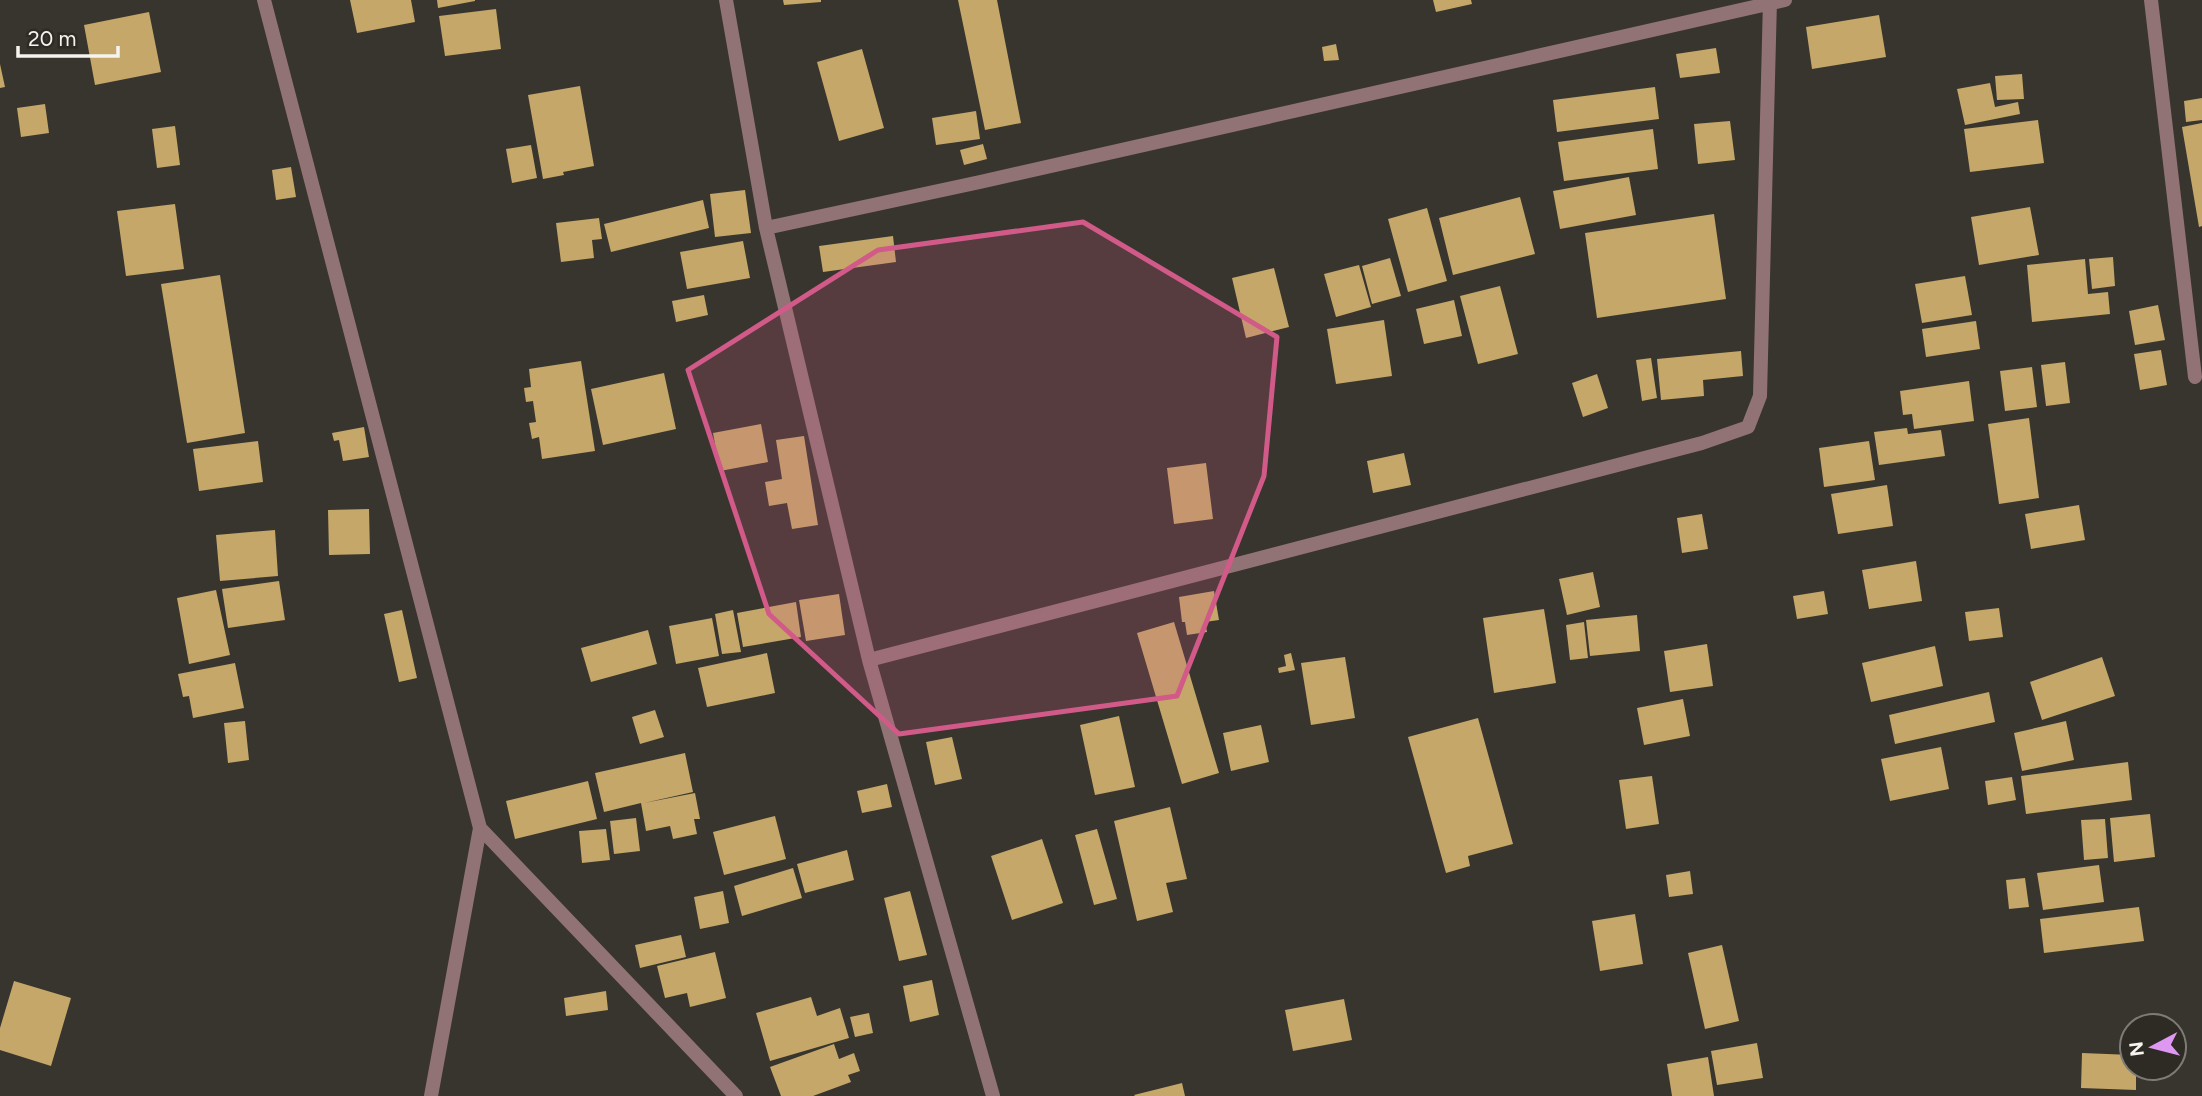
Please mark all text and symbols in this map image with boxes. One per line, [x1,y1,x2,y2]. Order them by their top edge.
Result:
scale bar [18,14,117,58]
text: 20 m [28,26,76,51]
north arrow [2118,1012,2188,1082]
text: N [2124,1040,2149,1058]

